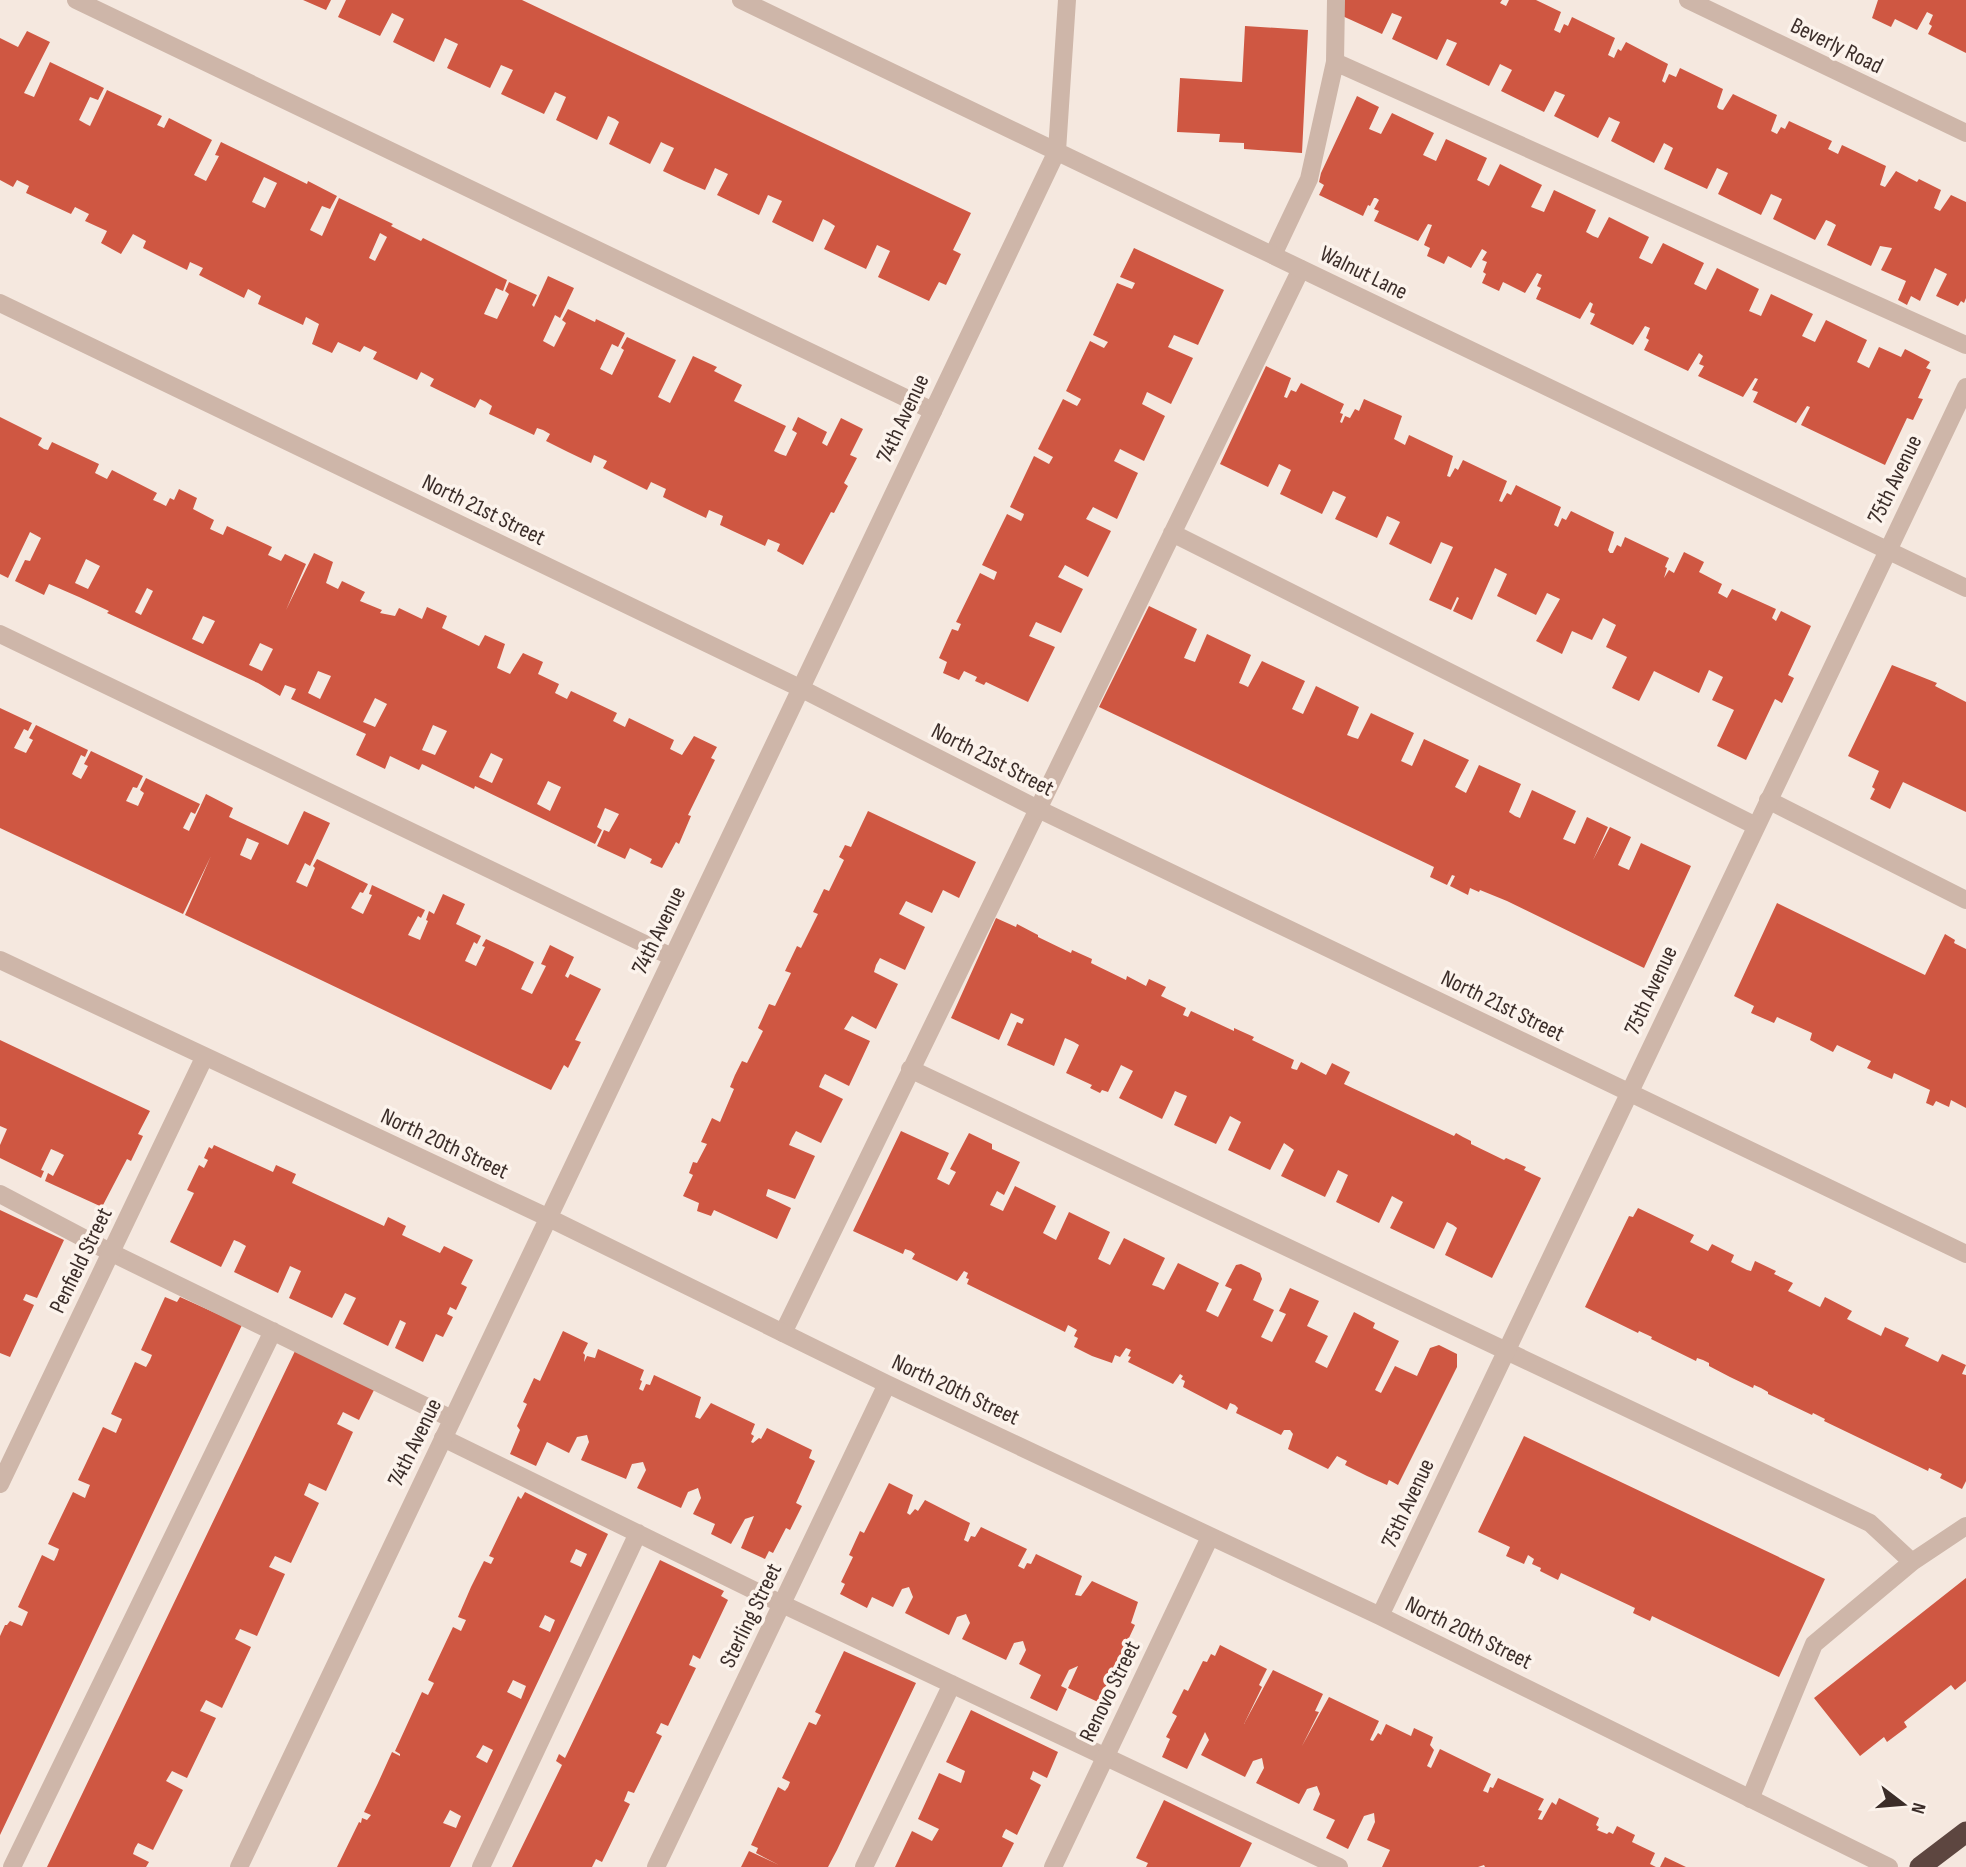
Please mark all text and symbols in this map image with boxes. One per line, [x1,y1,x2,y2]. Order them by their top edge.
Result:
street label: Beverly Road [1786,12,1887,80]
street label: Walnut Lane [1315,240,1412,306]
street label: 74th Avenue [870,370,936,467]
street label: 75th Avenue [1861,431,1928,528]
street label: North 21st Street [417,468,550,552]
street label: North 21st Street [927,717,1058,803]
street label: 74th Avenue [626,882,692,979]
street label: 75th Avenue [1618,941,1684,1039]
street label: North 21st Street [1436,964,1569,1048]
street label: North 20th Street [376,1102,513,1186]
street label: Penfield Street [43,1203,119,1318]
street label: North 20th Street [887,1348,1024,1432]
street label: 74th Avenue [382,1394,448,1491]
street label: 75th Avenue [1375,1454,1441,1552]
street label: Sterling Street [714,1559,788,1672]
street label: North 20th Street [1401,1590,1536,1676]
street label: Renovo Street [1073,1636,1146,1747]
north arrow [1868,1769,1938,1839]
text: N [1905,1800,1930,1816]

